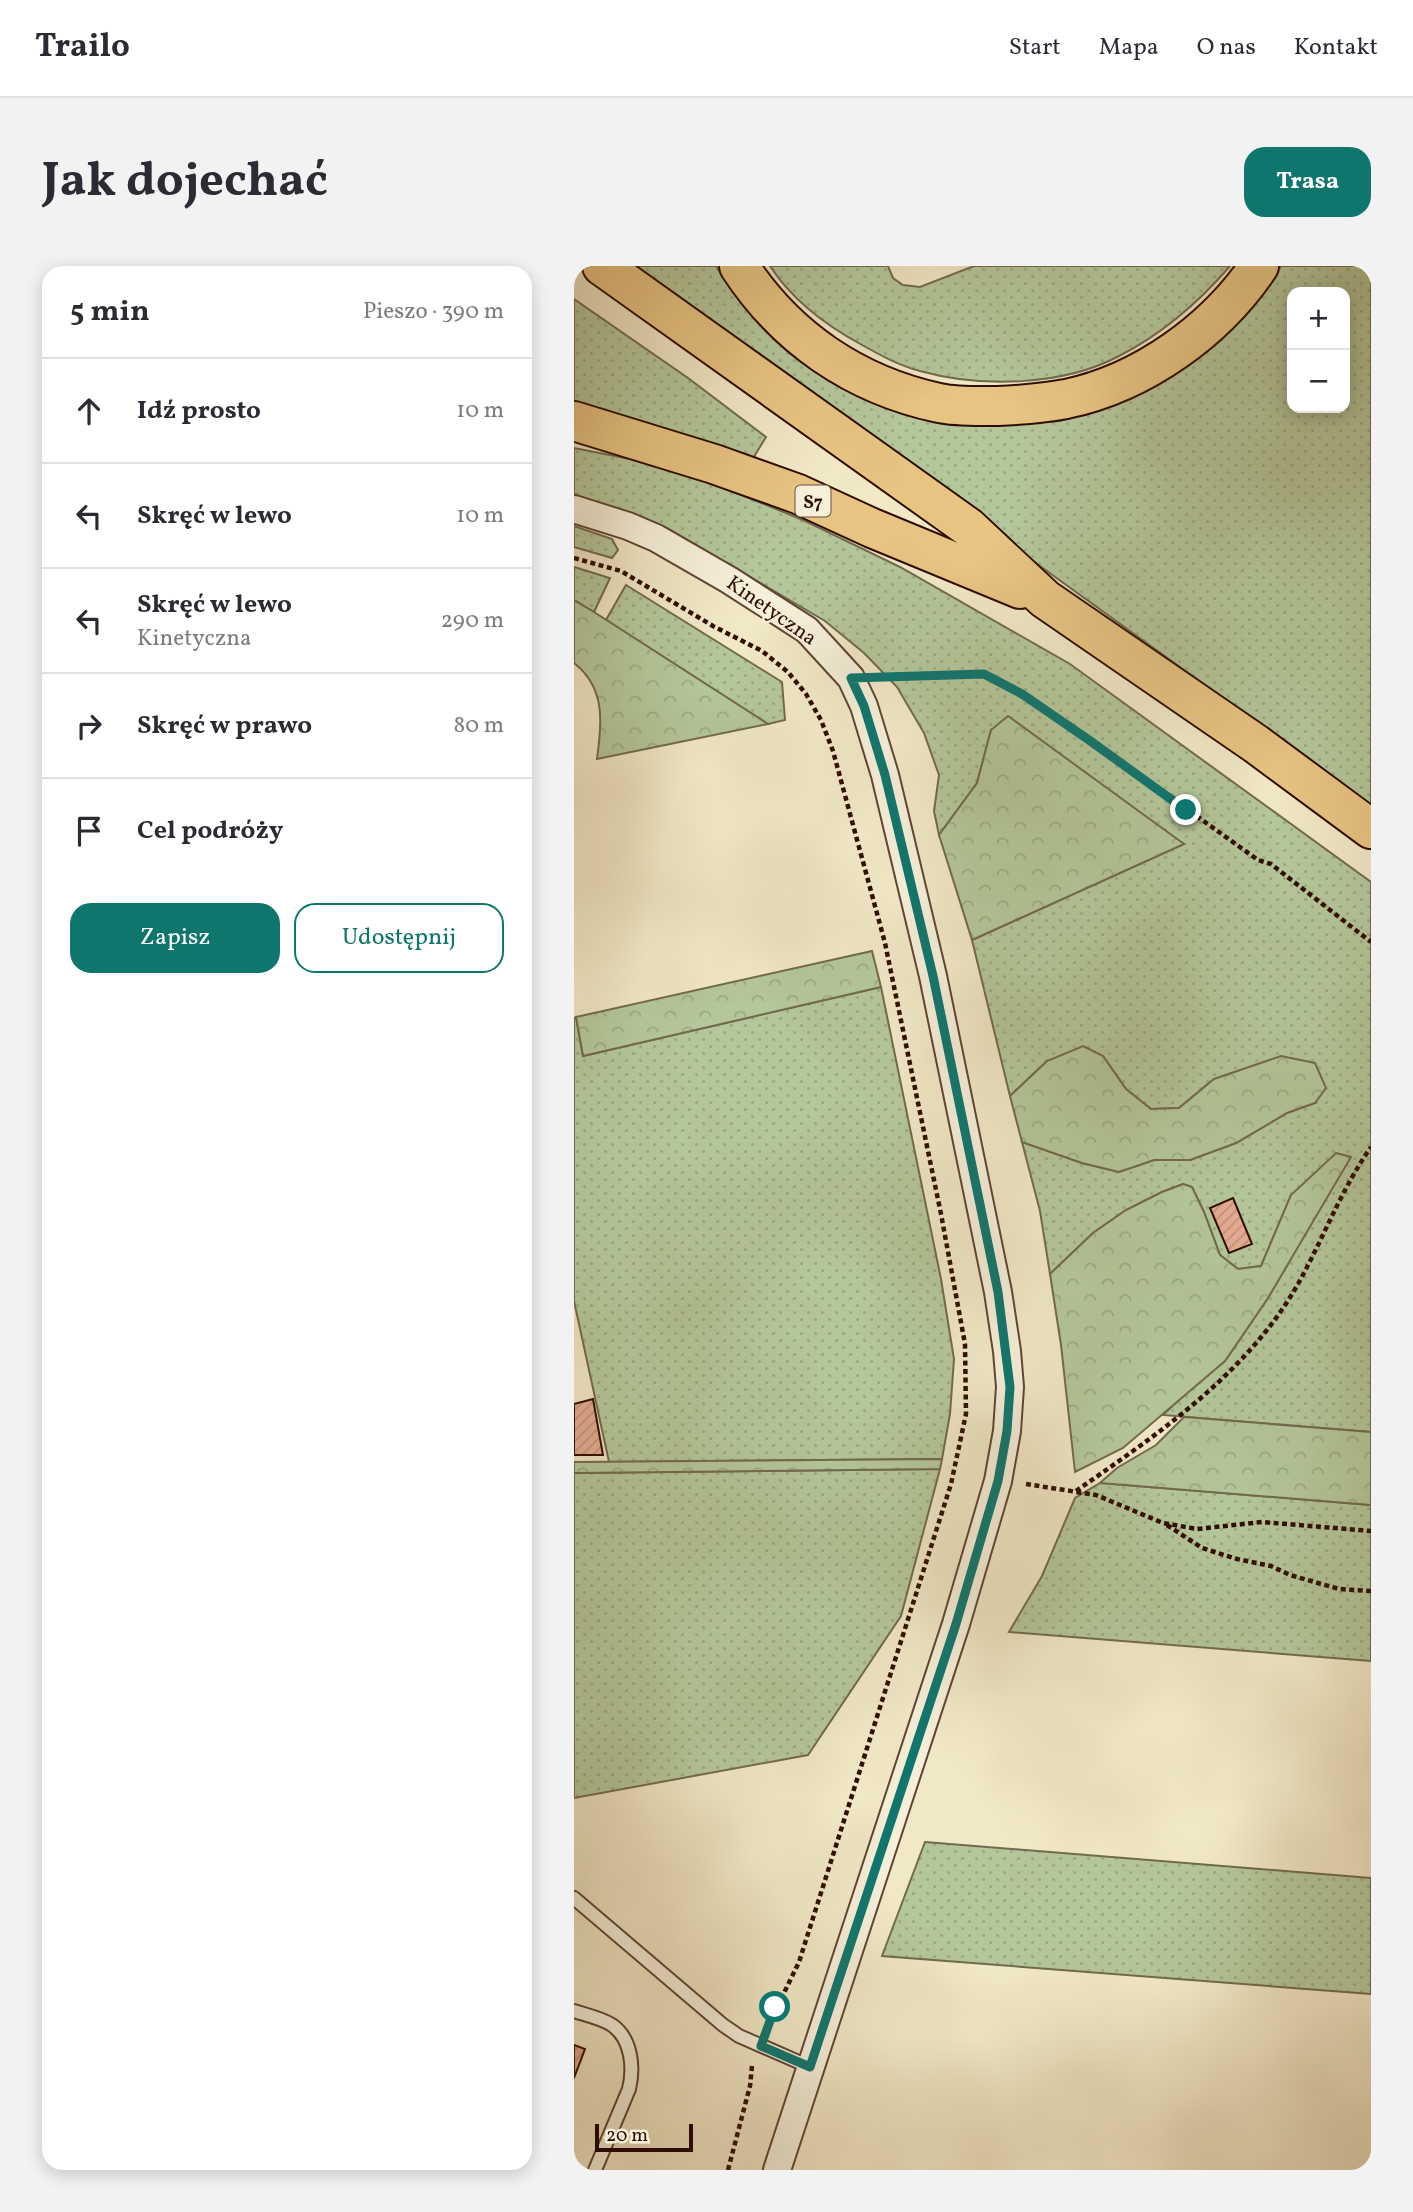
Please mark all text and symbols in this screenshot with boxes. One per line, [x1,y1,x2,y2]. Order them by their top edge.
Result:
text: Trailo [35,25,130,71]
text: Start [1009,31,1061,65]
text: Mapa [1099,31,1159,65]
text: O nas [1197,31,1256,65]
text: Kontakt [1294,31,1378,65]
button: Trasa [1244,147,1371,217]
text: Jak dojechać [42,148,328,217]
map controls [1287,287,1350,413]
button: + [1287,287,1350,350]
text: 5 min [70,291,150,333]
text: Pieszo · 390 m [363,296,504,328]
button: − [1287,350,1350,413]
icon: ahead [70,392,108,430]
text: Idź prosto [137,393,261,429]
text: 10 m [456,395,504,427]
road number: S7 [796,485,830,516]
icon: left [70,497,108,535]
text: Skręć w lewo [137,498,292,534]
text: 10 m [456,500,504,532]
street label: Kinetyczna [720,569,822,653]
text: Skręć w lewo [137,587,292,623]
icon: left [70,602,108,640]
text: 290 m [441,605,504,637]
text: Kinetyczna [137,623,251,655]
icon: right [70,707,108,745]
text: Skręć w prawo [137,708,312,744]
text: 80 m [454,710,504,742]
route end [1170,794,1201,825]
icon: arrive [70,812,108,850]
text: Cel podróży [137,813,283,849]
button: Zapisz [70,903,280,973]
button: Udostępnij [294,903,504,973]
route start [759,1991,790,2022]
scale bar [595,2121,693,2153]
text: 20 m [606,2123,648,2149]

